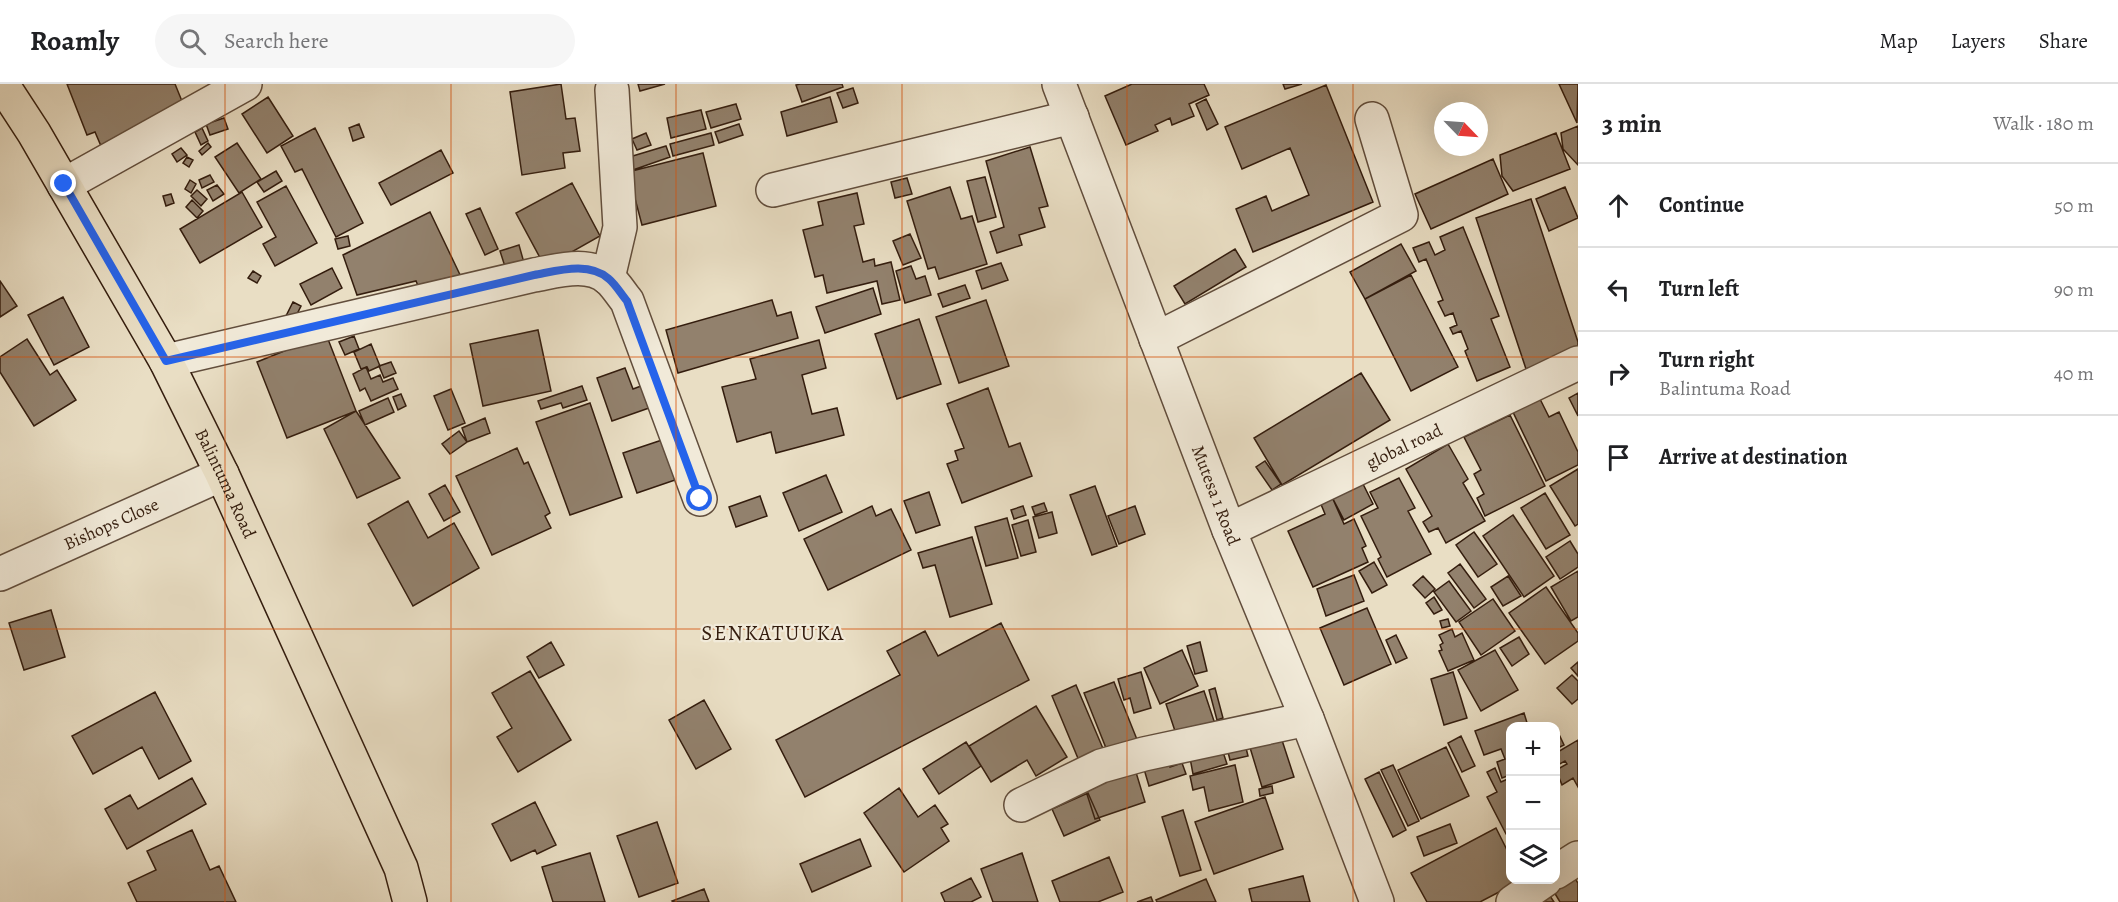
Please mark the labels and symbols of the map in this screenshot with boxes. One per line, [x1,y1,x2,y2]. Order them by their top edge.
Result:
north arrow [1434,102,1488,156]
route end [50,170,76,196]
street label: global road [1362,418,1446,475]
street label: Balintuma Road [189,424,262,542]
street label: Mutesa 1 Road [1186,442,1246,549]
route start [686,485,712,511]
street label: Bishops Close [60,492,163,556]
district label: SENKATUUKA [701,619,845,647]

